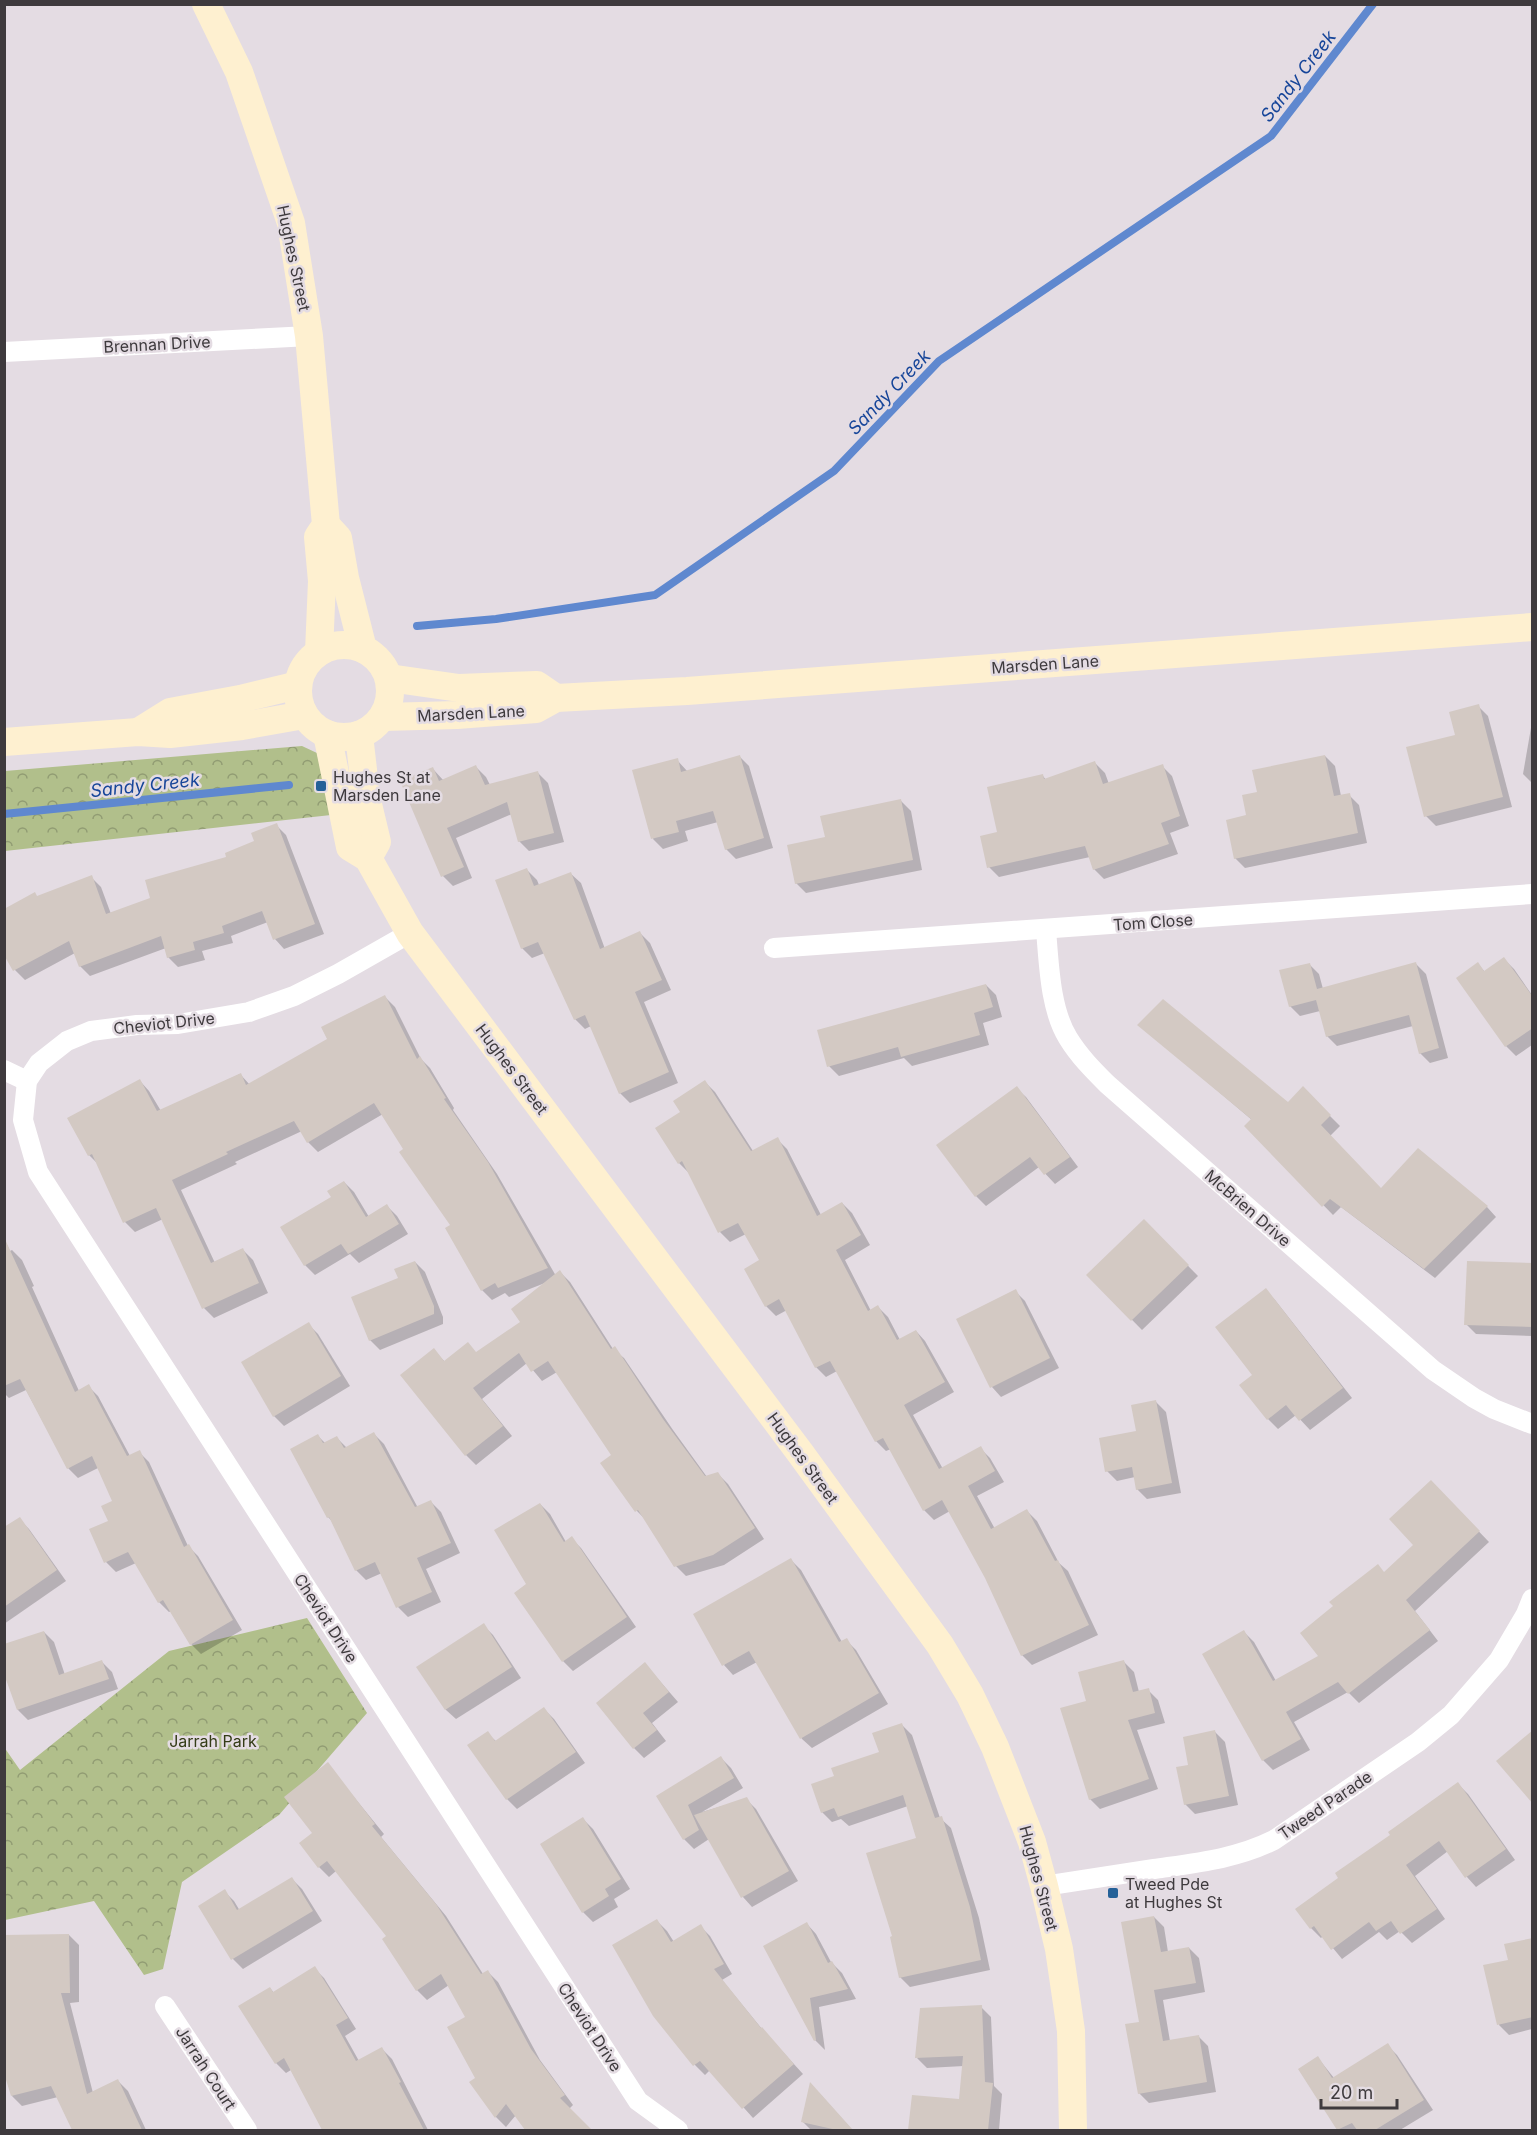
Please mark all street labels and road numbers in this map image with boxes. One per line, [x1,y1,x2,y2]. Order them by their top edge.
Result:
street label: Hughes Street [273,203,315,313]
street label: Brennan Drive [103,331,211,357]
street label: Marsden Lane [991,650,1099,678]
street label: Marsden Lane [417,700,525,726]
street label: Tom Close [1112,909,1194,935]
street label: Cheviot Drive [112,1008,216,1038]
street label: Hughes Street [472,1020,552,1118]
street label: McBrien Drive [1201,1165,1295,1251]
street label: Hughes Street [763,1408,843,1508]
street label: Cheviot Drive [290,1570,362,1666]
street label: Tweed Parade [1274,1766,1376,1844]
street label: Hughes Street [1015,1823,1063,1933]
street label: Cheviot Drive [554,1979,626,2075]
street label: Jarrah Court [172,2022,240,2114]

